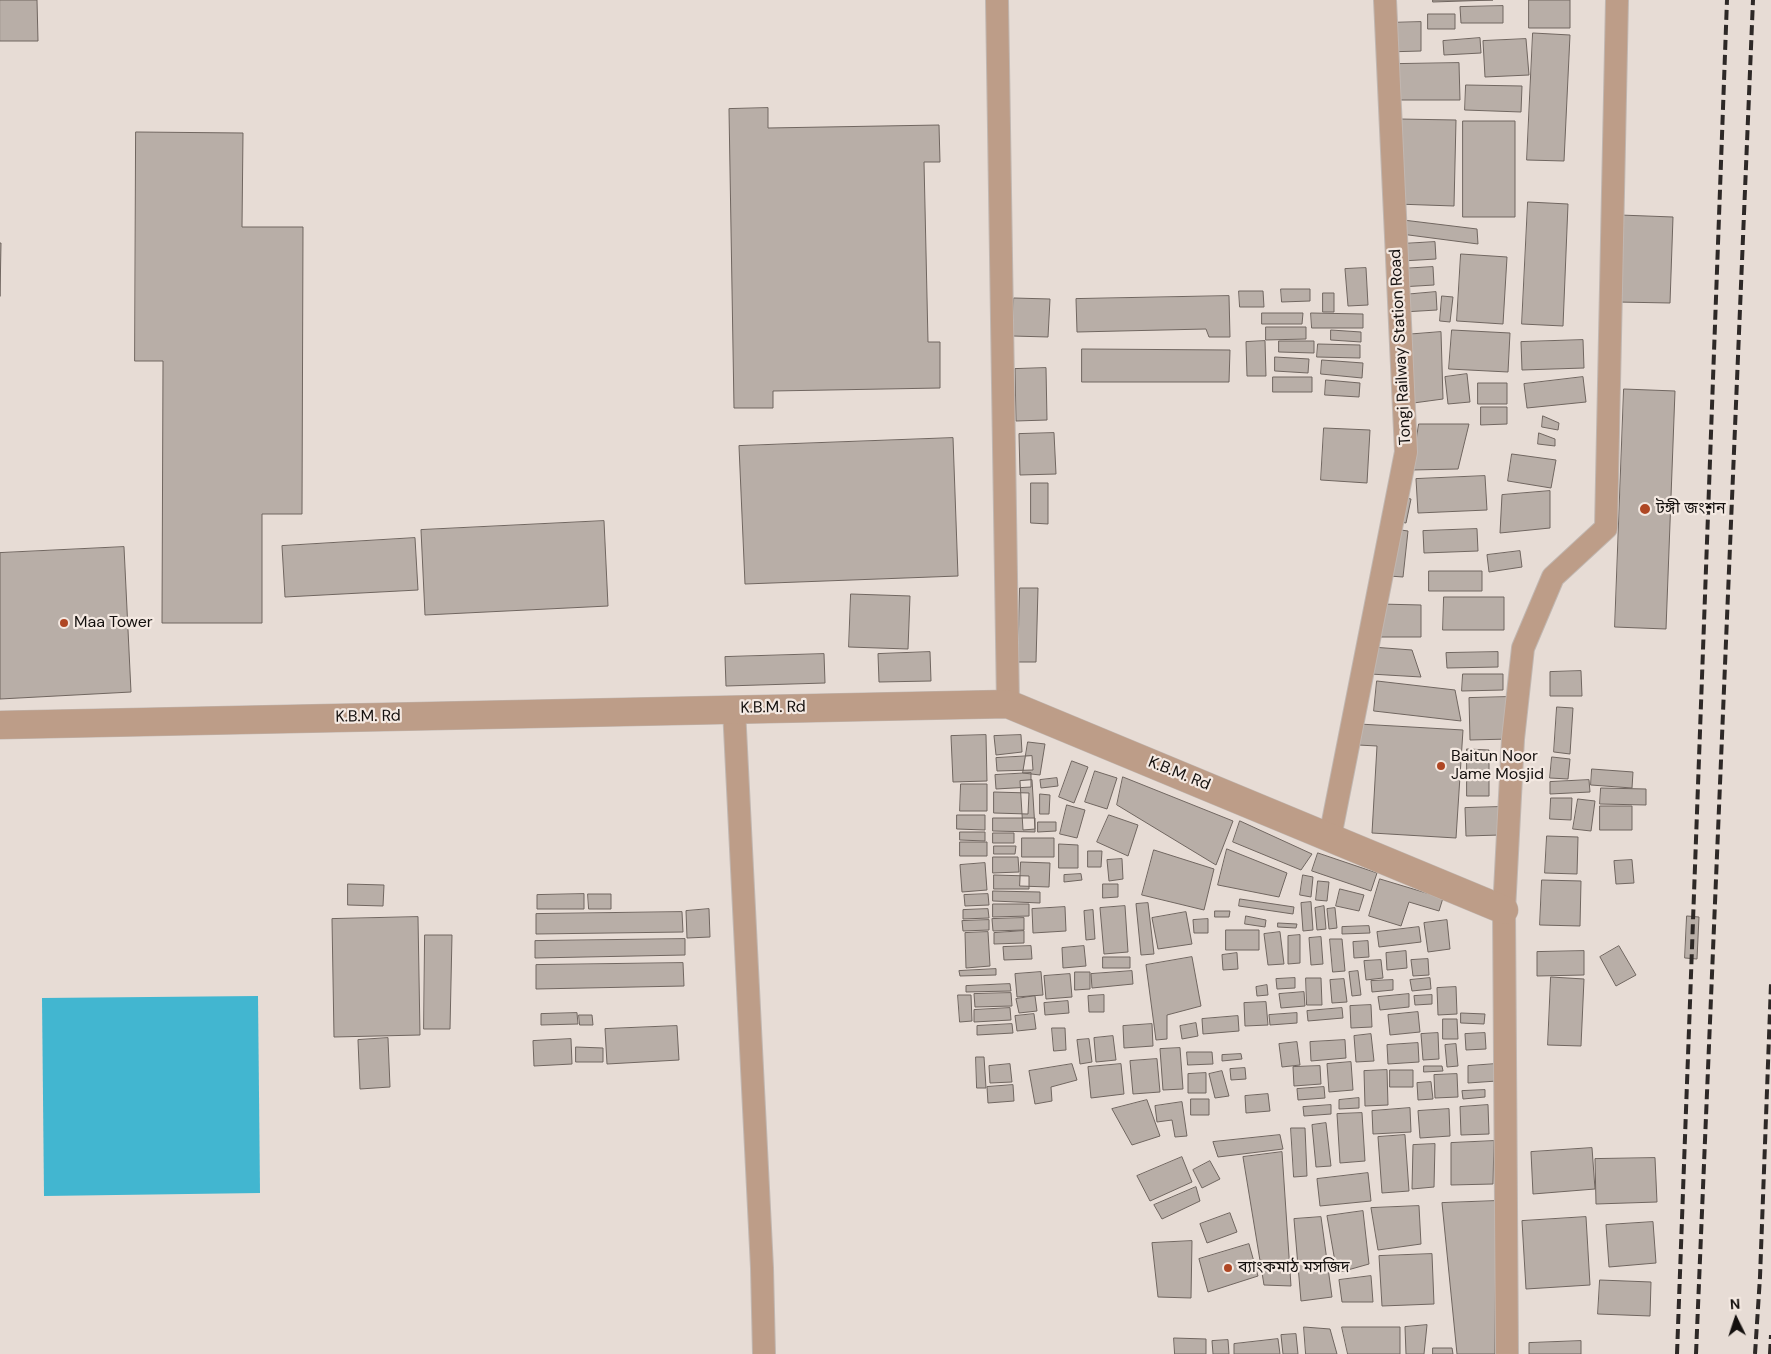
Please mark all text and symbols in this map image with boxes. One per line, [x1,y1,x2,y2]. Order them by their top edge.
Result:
street label: Tongi Railway Station Road [1386,248,1416,446]
place label: টঙ্গী জংশন [1656,499,1726,519]
marker: টঙ্গী জংশন [1638,502,1652,516]
place label: Maa Tower [74,613,153,633]
marker: Maa Tower [58,617,70,629]
street label: K.B.M. Rd [740,698,806,718]
street label: K.B.M. Rd [335,707,401,727]
place label: Baitun Noor Jame Mosjid [1451,747,1544,785]
street label: K.B.M. Rd [1145,753,1213,795]
marker: Baitun Noor Jame Mosjid [1435,760,1447,772]
place label: ব্যাংকমাঠ মসজিদ [1238,1258,1350,1278]
marker: ব্যাংকমাঠ মসজিদ [1222,1262,1234,1274]
north arrow [1711,1294,1761,1344]
text: N [1729,1295,1741,1313]

